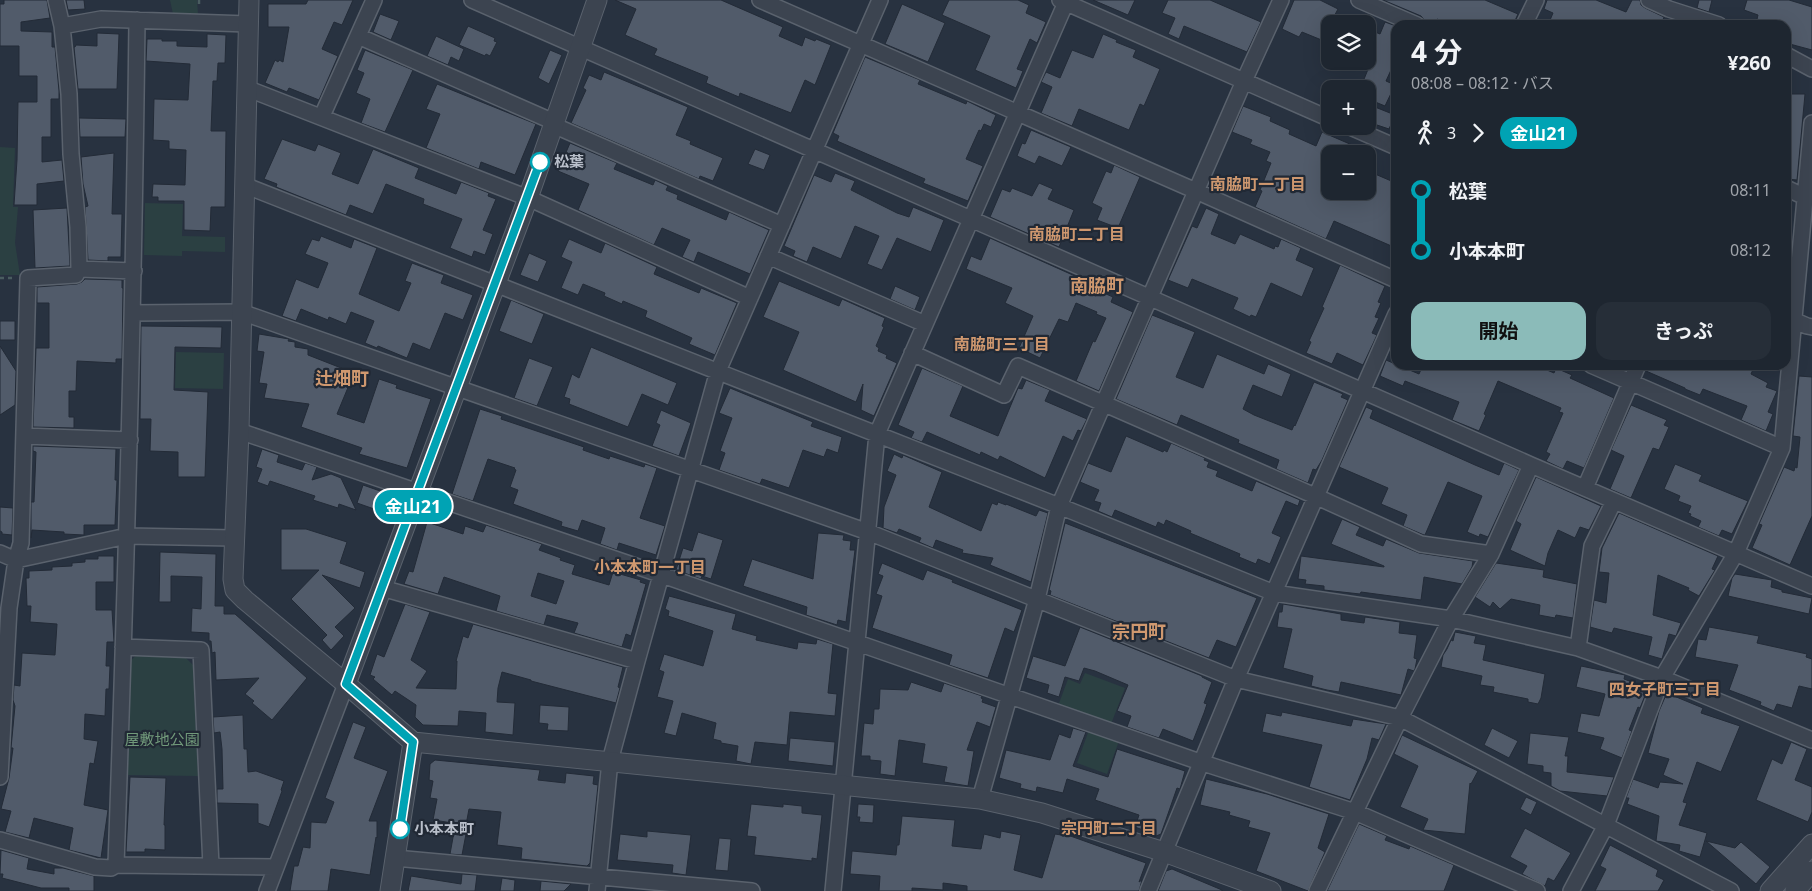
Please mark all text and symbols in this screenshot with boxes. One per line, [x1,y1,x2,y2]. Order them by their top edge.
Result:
map controls [1321,15,1376,200]
button: layers [1321,15,1376,70]
text: 4 分 [1411,32,1462,70]
text: ¥260 [1728,50,1771,76]
text: 08:08 – 08:12 · バス [1411,72,1554,94]
button: + [1321,80,1376,135]
icon: walk [1411,119,1439,147]
icon: forward [1464,119,1492,147]
text: 金山21 [1510,121,1567,145]
text: 3 [1447,122,1456,144]
button: − [1321,145,1376,200]
place label: 松葉 [554,151,584,171]
marker: 松葉 [530,152,550,172]
district label: 南脇町一丁目 [1210,173,1306,195]
text: 松葉 [1449,178,1487,204]
text: 08:11 [1730,179,1771,201]
district label: 南脇町二丁目 [1029,223,1125,245]
text: 小本本町 [1449,238,1525,264]
text: 08:12 [1730,239,1771,261]
district label: 南脇町 [1070,273,1124,297]
button: 開始 [1411,302,1586,360]
button: きっぷ [1596,302,1771,360]
district label: 南脇町三丁目 [954,333,1050,355]
district label: 辻畑町 [315,366,369,390]
line badge: 金山21 [378,490,448,522]
text: 金山21 [385,494,441,518]
district label: 小本本町一丁目 [594,556,706,578]
district label: 宗円町 [1112,619,1166,643]
district label: 四女子町三丁目 [1609,678,1721,700]
park label: 屋敷地公園 [124,729,200,749]
district label: 宗円町二丁目 [1061,817,1157,839]
place label: 小本本町 [414,818,474,838]
marker: 小本本町 [390,819,410,839]

